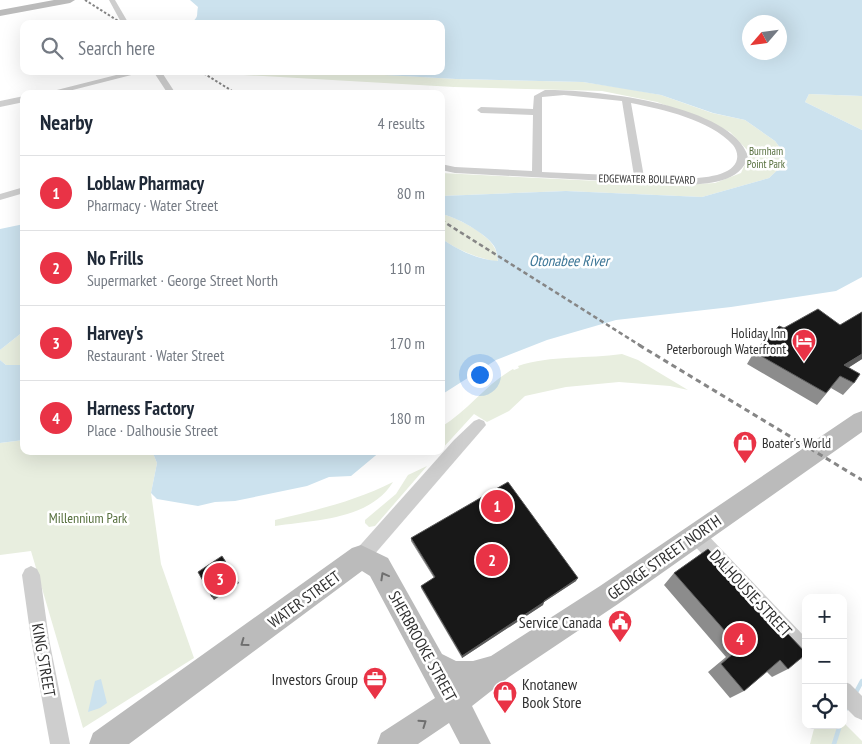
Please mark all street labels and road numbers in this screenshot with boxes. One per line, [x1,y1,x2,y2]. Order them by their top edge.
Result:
street label: EDGEWATER BOULEVARD [599,171,696,187]
street label: GEORGE STREET NORTH [603,510,725,604]
street label: DALHOUSIE STREET [706,545,796,641]
street label: WATER STREET [264,566,344,632]
street label: SHERBROOKE STREET [384,587,462,705]
street label: KING STREET [28,622,60,698]

